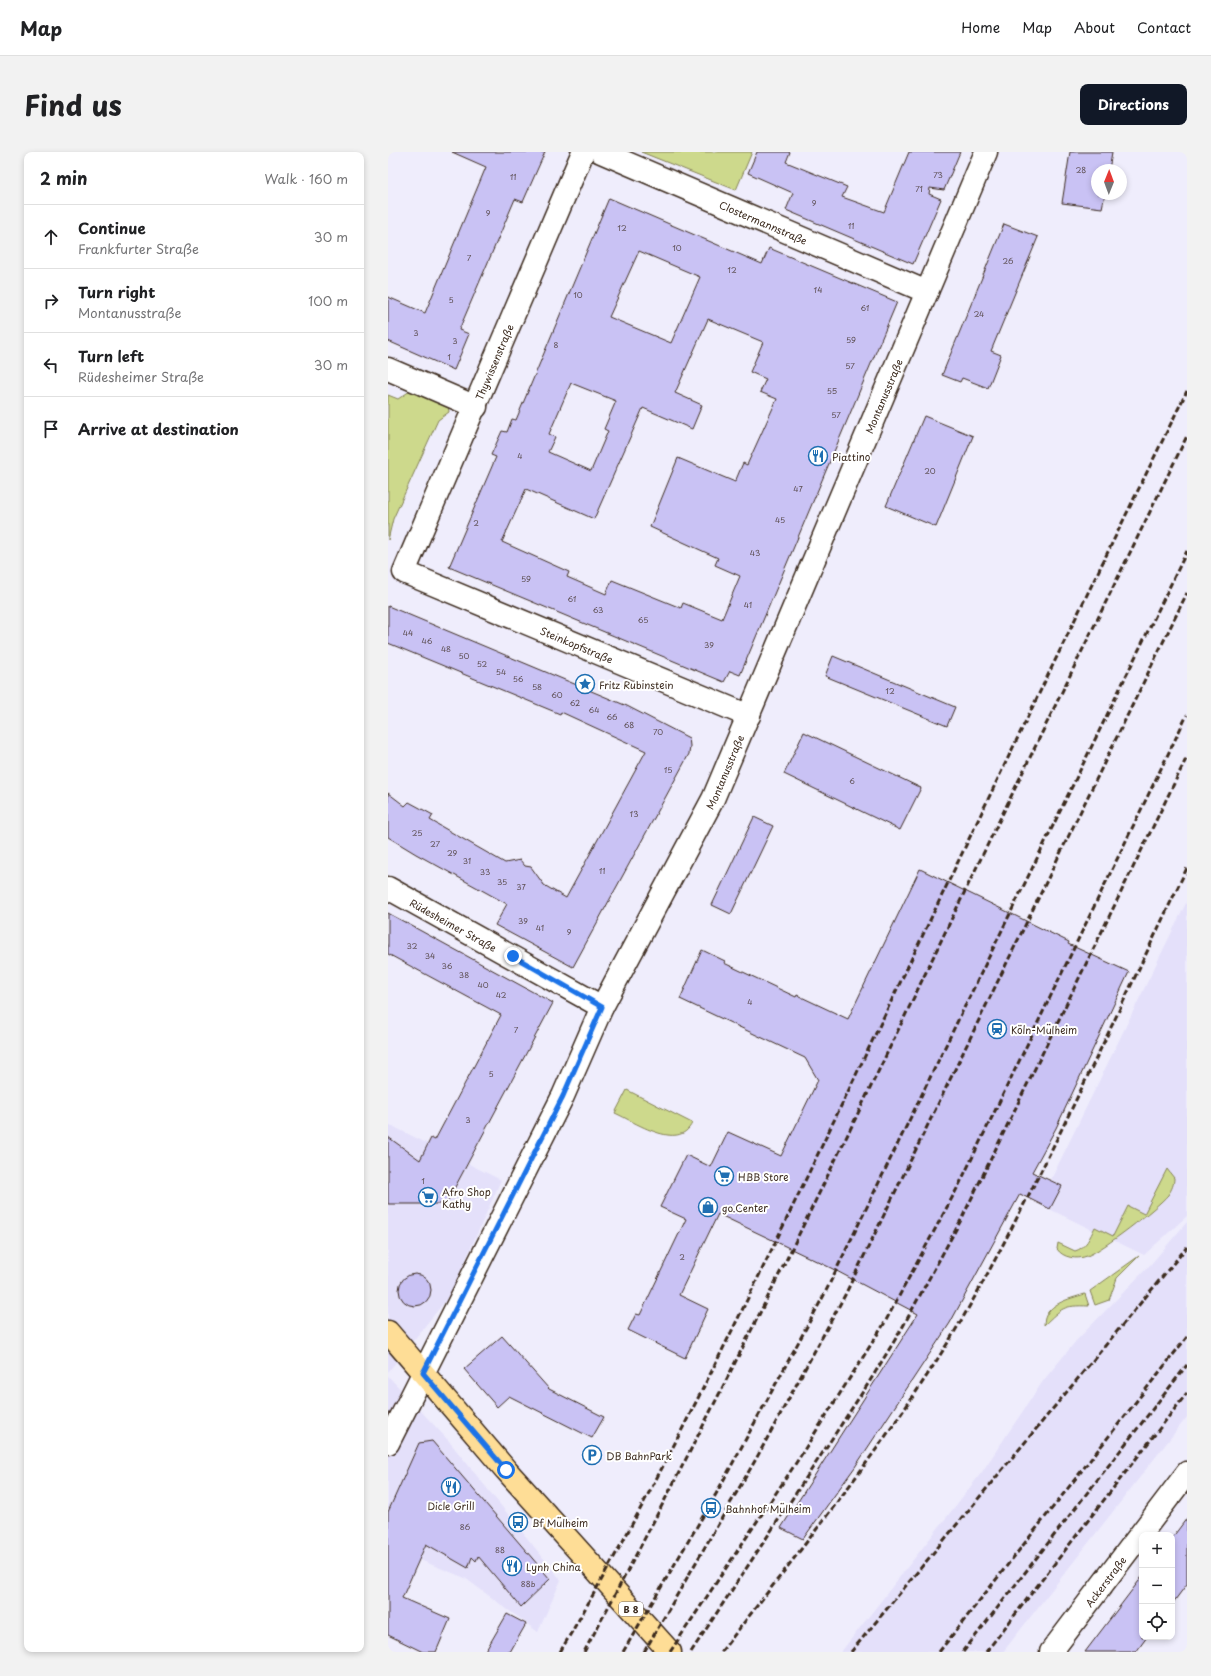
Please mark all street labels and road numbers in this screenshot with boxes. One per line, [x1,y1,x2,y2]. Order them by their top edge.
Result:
street label: Clostermannstraße [717,196,810,247]
street label: Thywissenstraße [471,322,518,403]
street label: Montanusstraße [861,356,905,436]
street label: Steinkopfstraße [538,622,616,666]
street label: Montanusstraße [701,732,747,812]
street label: Rüdesheimer Straße [407,894,500,955]
street label: Ackerstraße [1081,1553,1129,1610]
road number: B 8 [619,1602,643,1616]

